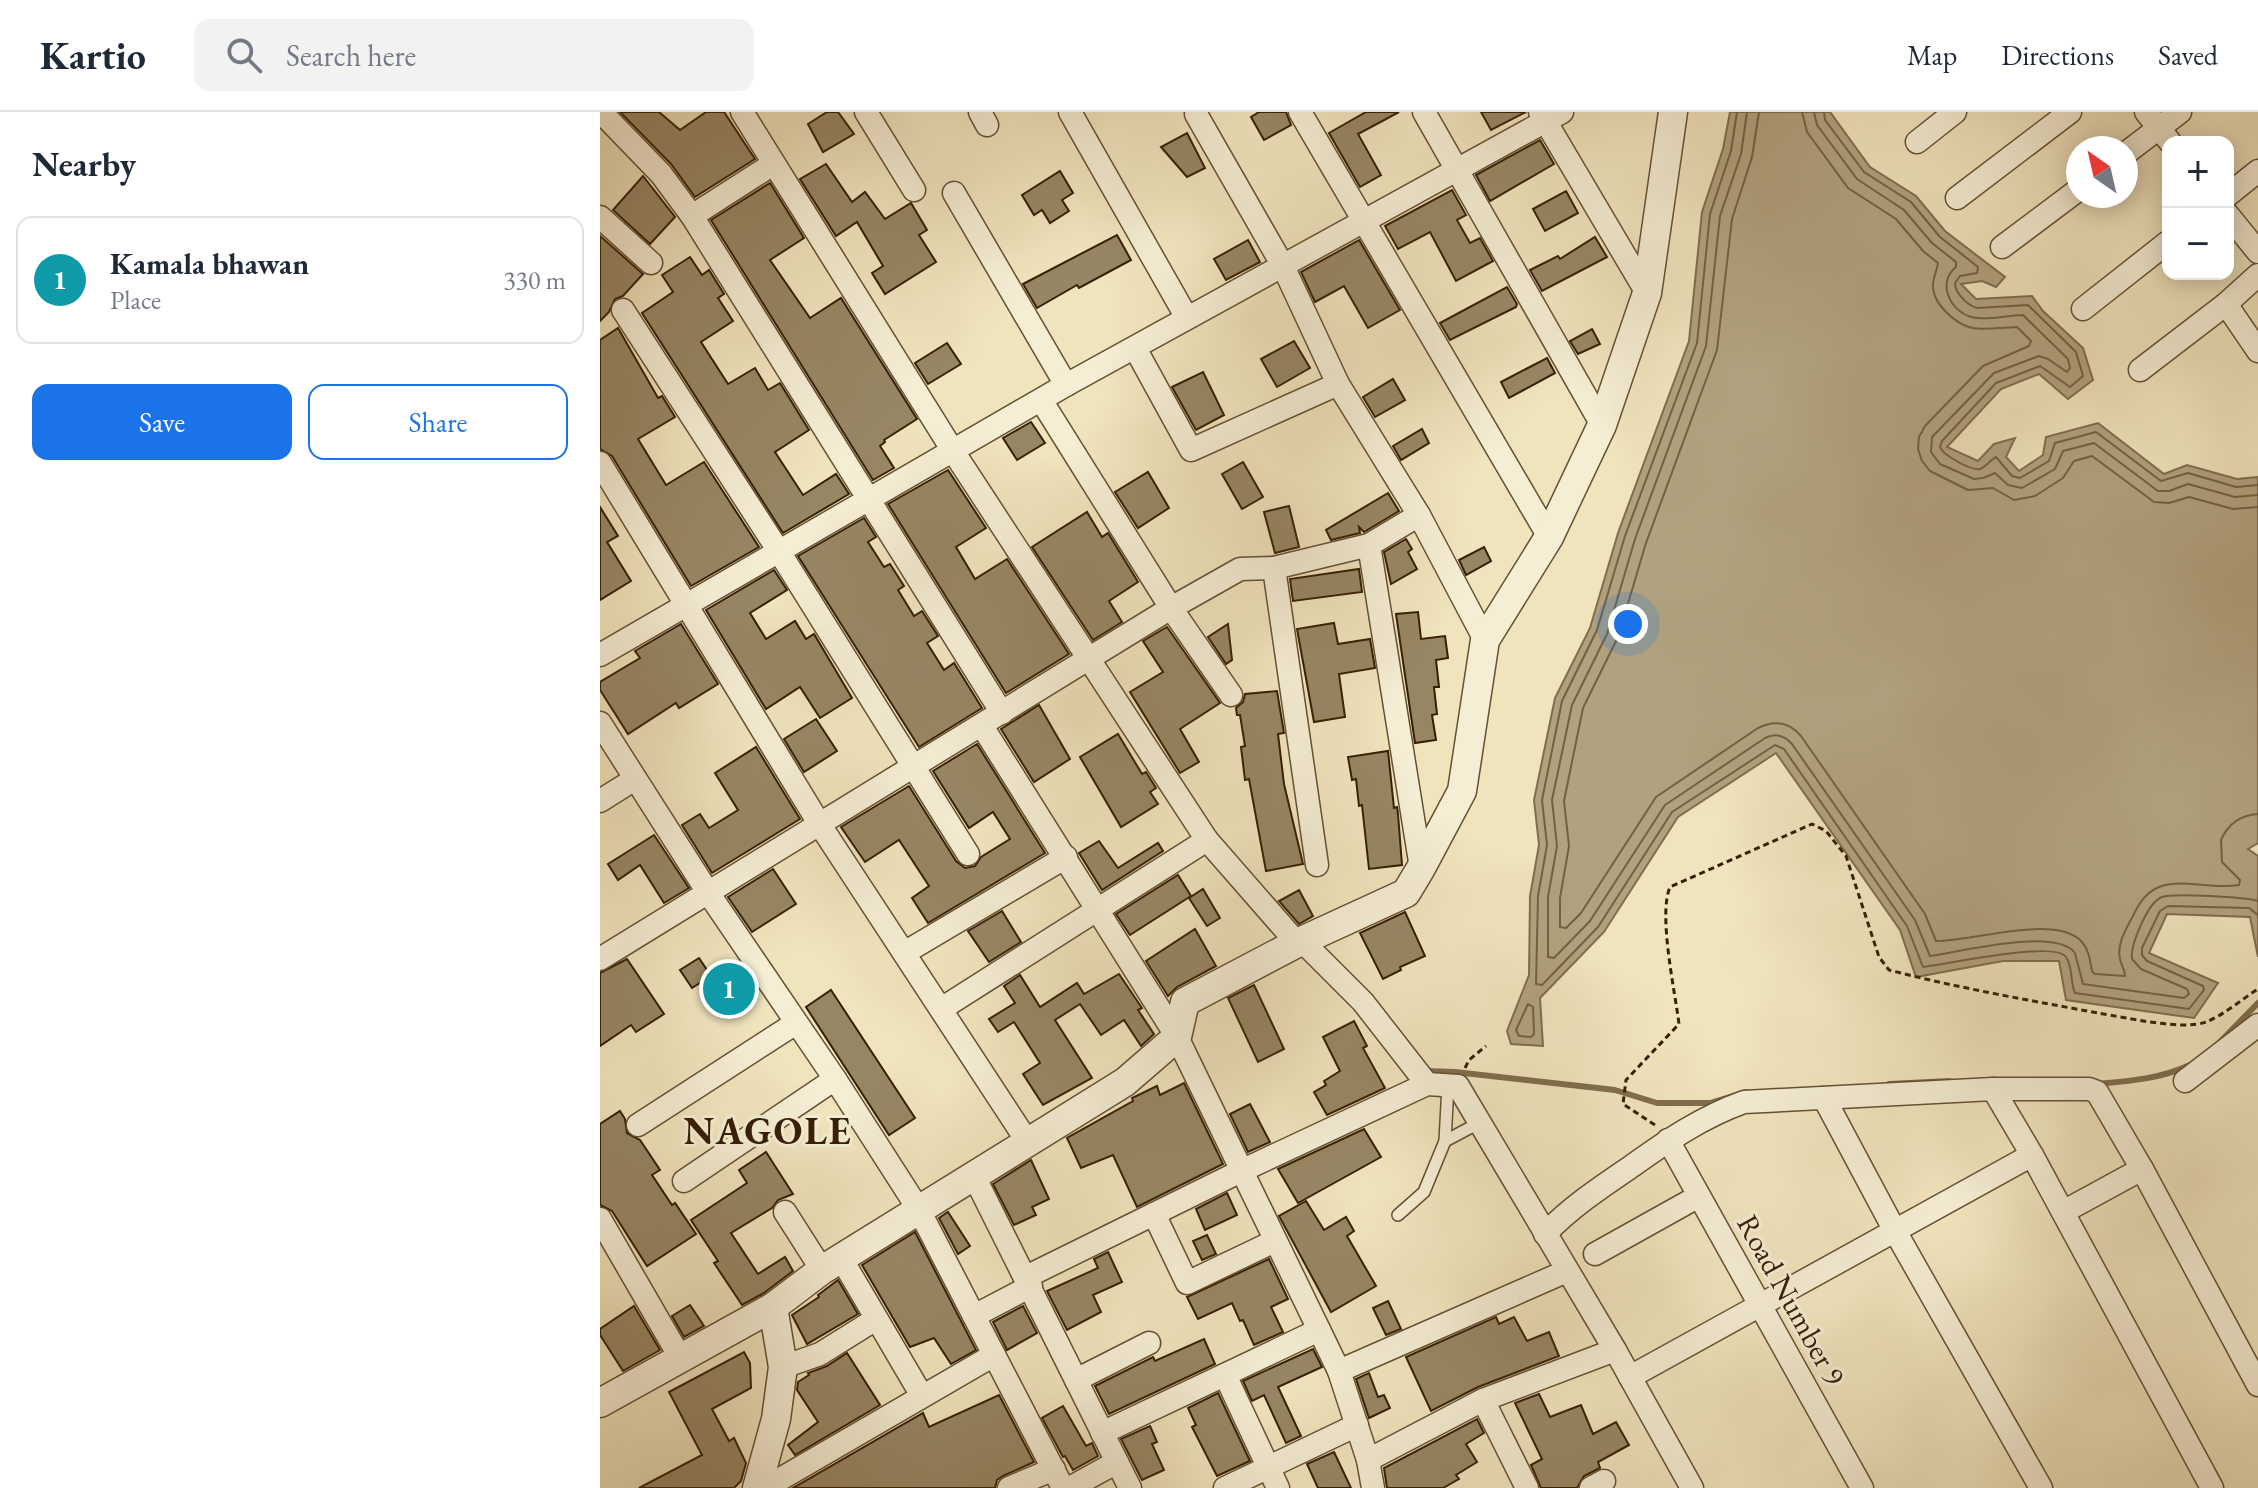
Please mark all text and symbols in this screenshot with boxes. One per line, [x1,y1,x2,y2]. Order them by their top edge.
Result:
search box [194,19,754,91]
text: Kartio [40,31,146,80]
icon: search [222,33,266,77]
text: Search here [286,36,416,75]
text: Map [1907,37,1957,73]
text: Directions [2001,37,2114,73]
text: Saved [2158,37,2218,73]
north arrow [2066,136,2138,208]
map controls [2162,136,2234,280]
button: + [2162,136,2234,208]
text: Nearby [32,142,136,186]
button: − [2162,208,2234,280]
text: Kamala bhawan [110,244,309,283]
text: 1 [53,263,67,297]
text: 330 m [503,263,566,297]
text: Place [110,283,161,317]
button: Save [32,384,292,460]
button: Share [308,384,568,460]
your location [1608,604,1648,644]
pin: 1 [703,959,755,1019]
district label: NAGOLE [683,1106,853,1155]
street label: Road Number 9 [1728,1208,1854,1392]

